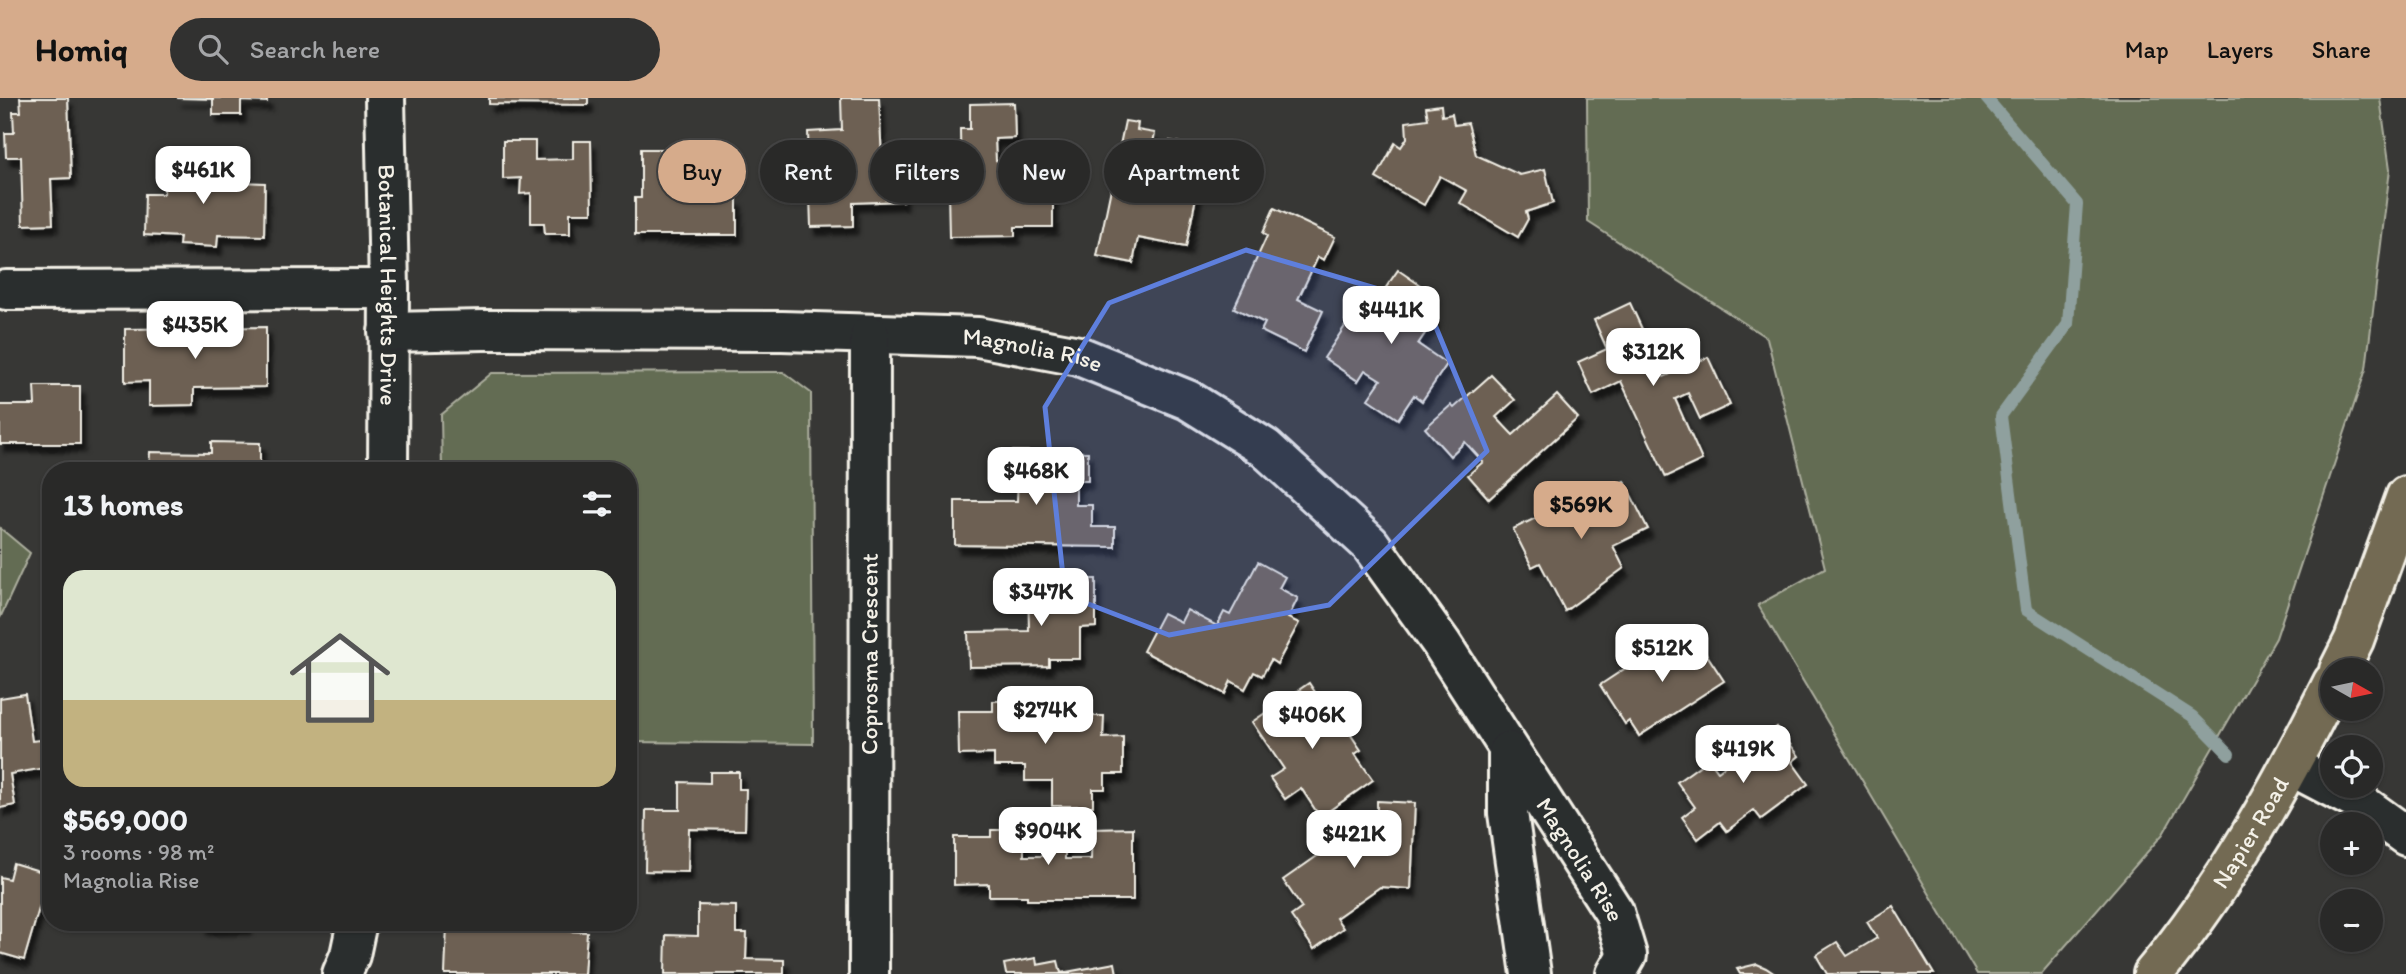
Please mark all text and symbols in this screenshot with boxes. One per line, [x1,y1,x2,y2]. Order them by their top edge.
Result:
search box [170,18,660,81]
text: Homiq [35,30,128,69]
icon: search [194,30,232,68]
text: Search here [250,33,380,65]
text: Map [2125,35,2169,64]
text: Layers [2207,35,2274,64]
text: Share [2312,35,2371,64]
chip: Buy [658,140,746,203]
chip: Rent [760,140,856,203]
chip: Filters [870,140,984,203]
chip: New [998,140,1090,203]
chip: Apartment [1104,140,1264,203]
pin: $461K [154,146,252,206]
text: $461K [171,155,235,183]
street label: Botanical Heights Drive [372,164,404,406]
pin: $441K [1342,286,1440,346]
text: $441K [1359,295,1423,323]
pin: $435K [146,302,244,361]
text: $435K [163,310,227,338]
street label: Magnolia Rise [962,322,1107,378]
pin: $312K [1604,328,1702,388]
text: $312K [1622,337,1684,365]
pin: $468K [987,448,1085,507]
text: $468K [1004,456,1068,484]
pin: $569K [1532,482,1630,541]
icon: filters [578,485,616,523]
text: 13 homes [63,486,183,523]
text: $569K [1550,490,1612,518]
street label: Coprosma Crescent [854,553,884,755]
pin: $347K [992,568,1090,628]
text: $347K [1009,577,1073,605]
icon: home [277,615,403,741]
pin: $512K [1613,624,1711,684]
text: $512K [1631,633,1693,661]
north arrow [2320,658,2384,721]
map controls [2320,658,2383,952]
pin: $274K [996,686,1094,746]
pin: $406K [1263,692,1361,751]
text: $274K [1013,695,1077,723]
text: $406K [1279,700,1345,728]
pin: $419K [1694,726,1792,785]
text: $419K [1712,734,1774,762]
button: locate [2320,735,2383,798]
street label: Napier Road [2205,772,2295,894]
street label: Magnolia Rise [1530,792,1631,925]
text: $569,000 [63,801,188,838]
pin: $904K [999,808,1097,867]
pin: $421K [1305,810,1403,870]
button: + [2320,812,2383,875]
text: $904K [1015,816,1081,844]
text: $421K [1323,819,1385,847]
text: 3 rooms · 98 m² [63,838,214,866]
text: Magnolia Rise [63,866,199,894]
button: − [2320,889,2383,952]

